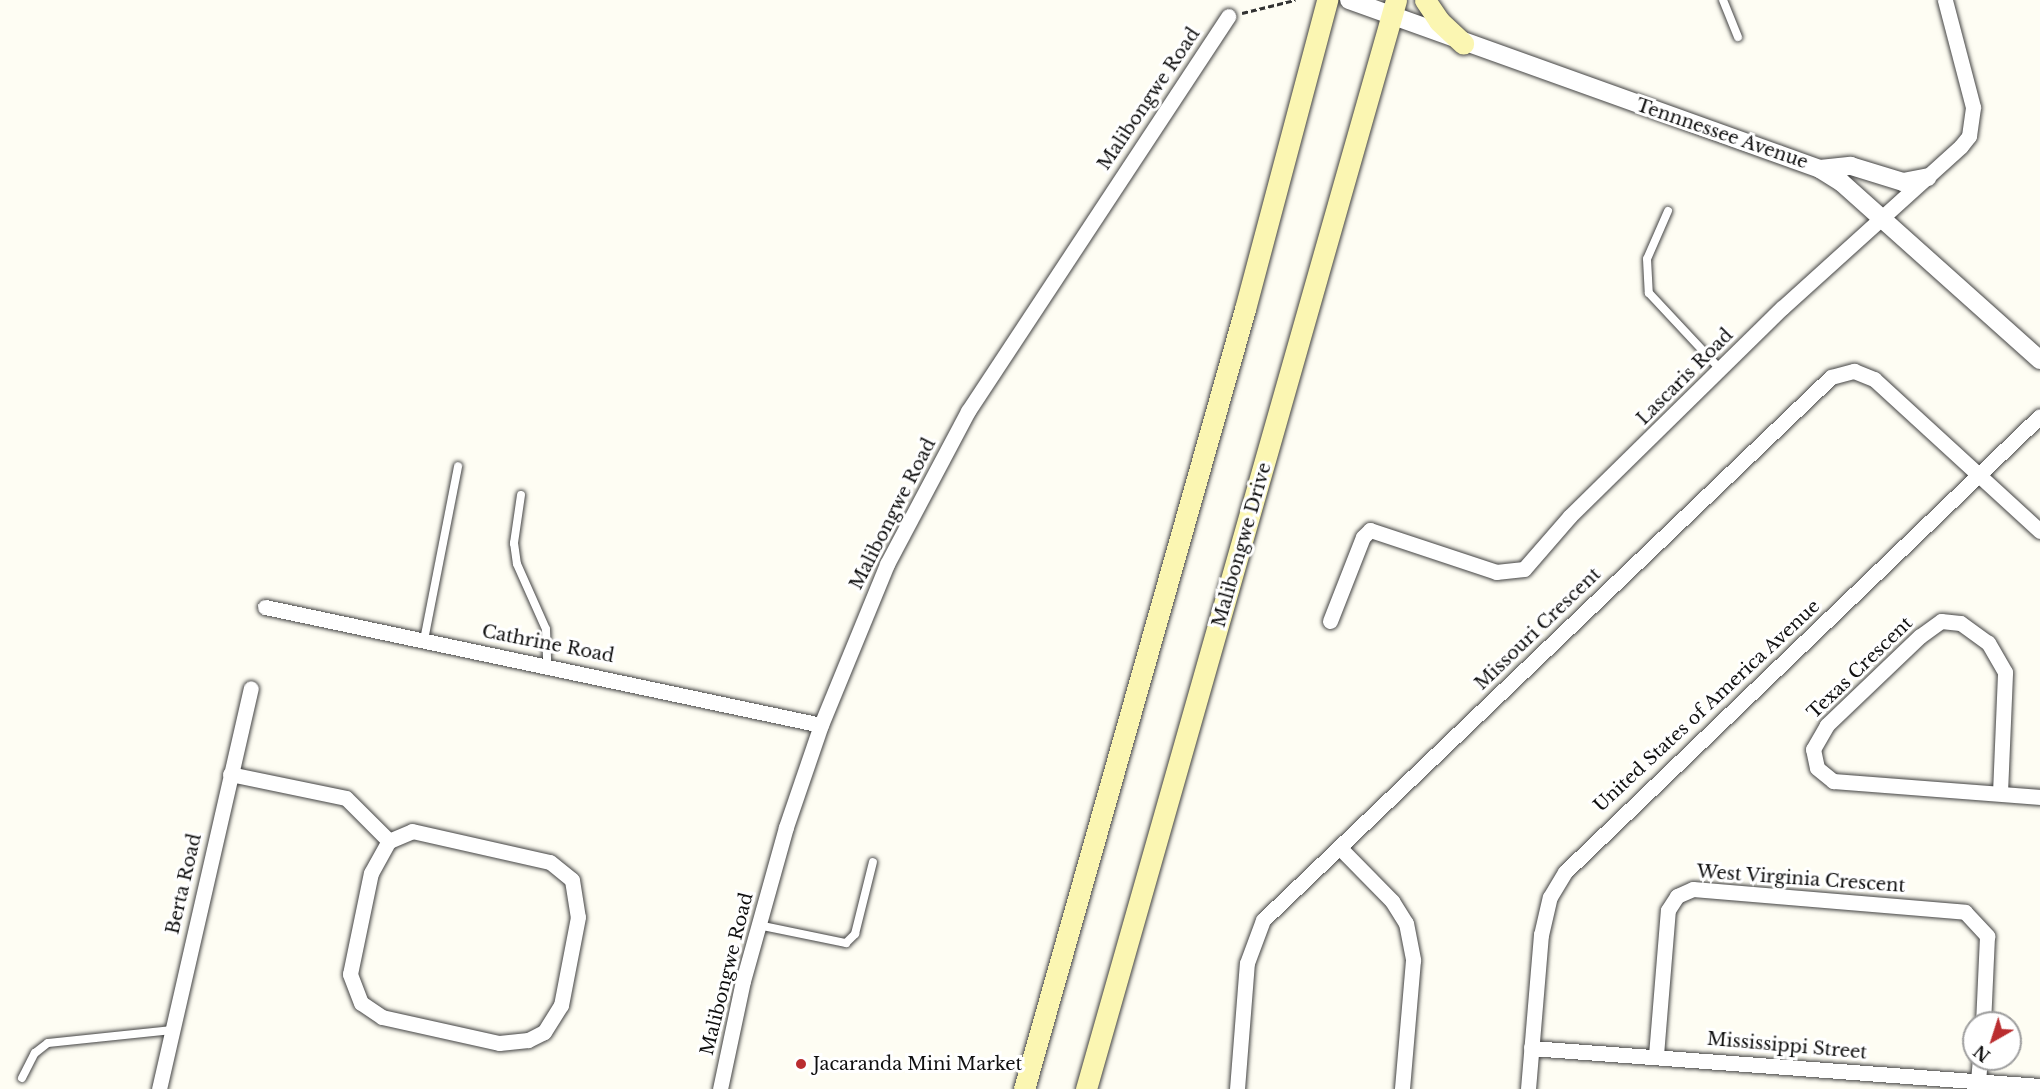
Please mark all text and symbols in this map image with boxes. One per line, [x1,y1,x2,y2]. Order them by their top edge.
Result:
street label: Malibongwe Road [1093,24,1205,174]
street label: Tennnessee Avenue [1633,94,1811,174]
street label: Lascaris Road [1633,325,1737,429]
street label: Malibongwe Road [846,435,940,593]
street label: Malibongwe Drive [1208,460,1276,630]
street label: Missouri Crescent [1471,563,1605,695]
street label: United States of America Avenue [1589,595,1825,817]
street label: Texas Crescent [1803,612,1917,724]
street label: Cathrine Road [480,621,616,667]
street label: Berta Road [162,832,206,936]
street label: West Virginia Crescent [1696,861,1906,897]
street label: Malibongwe Road [696,891,758,1057]
north arrow [1962,1011,2022,1071]
street label: Mississippi Street [1706,1028,1868,1064]
text: N [1970,1041,1994,1066]
place label: Jacaranda Mini Market [813,1053,1023,1075]
marker: Jacaranda Mini Market [794,1057,808,1071]

